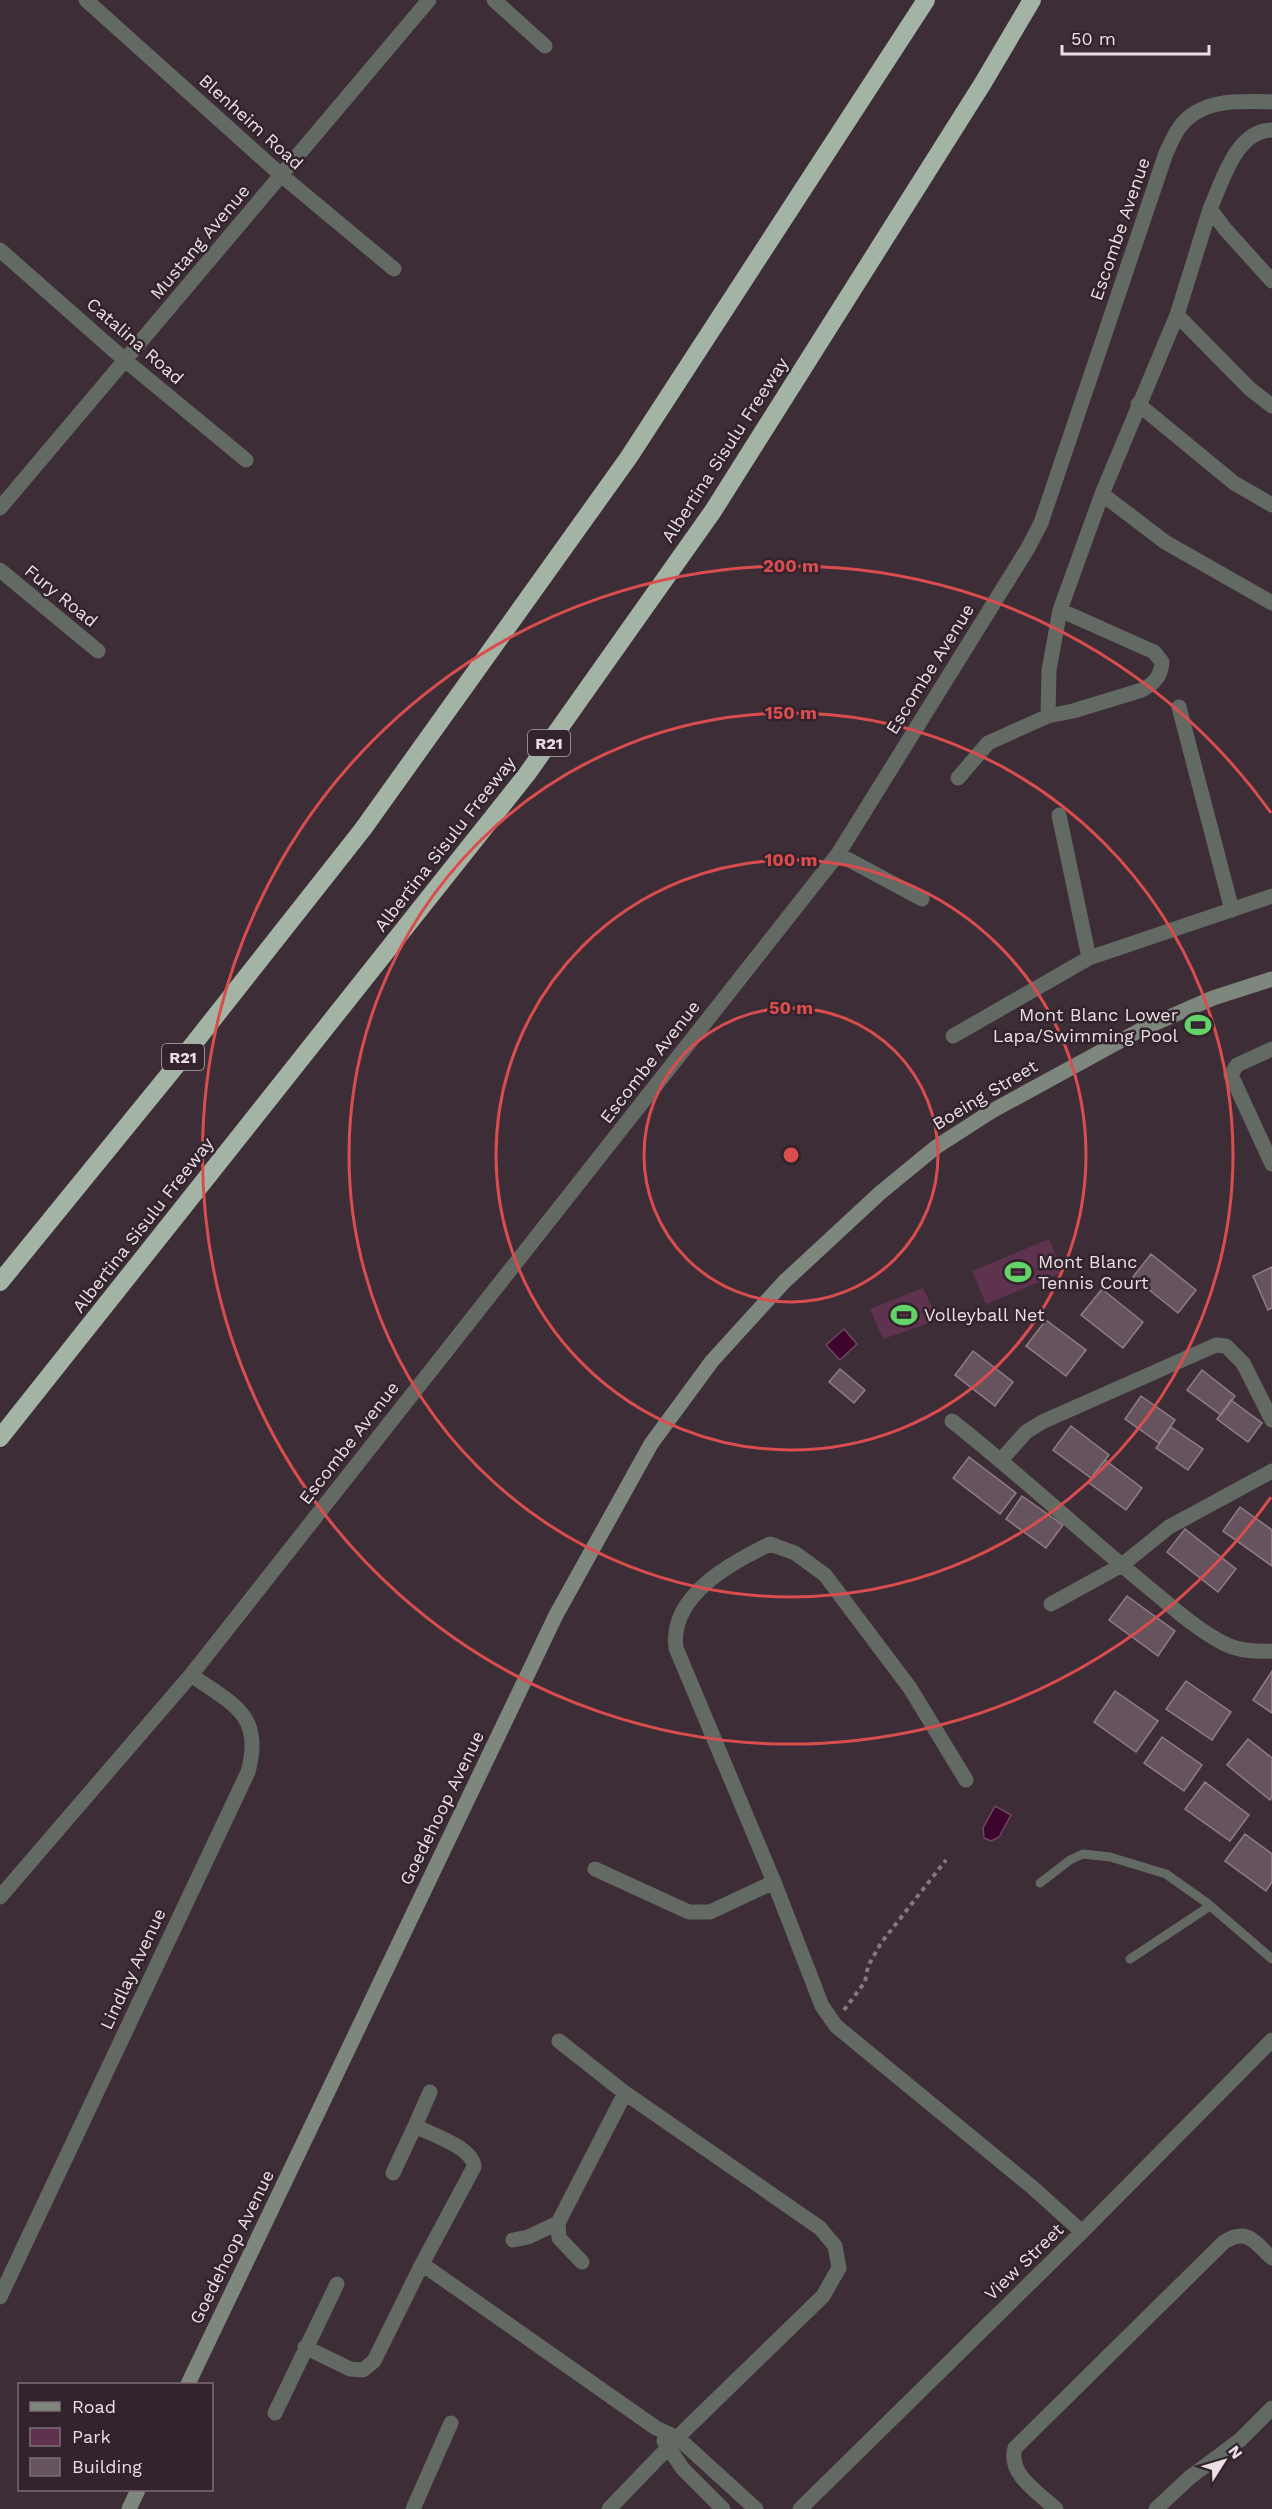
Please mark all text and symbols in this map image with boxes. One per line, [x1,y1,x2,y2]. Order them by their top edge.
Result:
scale bar [1062,18,1209,56]
text: 50 m [1071,28,1116,49]
street label: Blenheim Road [195,70,308,174]
street label: Escombe Avenue [1085,155,1154,303]
street label: Mustang Avenue [145,180,254,303]
street label: Catalina Road [83,293,188,388]
street label: Albertina Sisulu Freeway [657,353,793,546]
text: 200 m [763,555,819,576]
street label: Fury Road [21,560,102,631]
street label: Escombe Avenue [881,600,978,738]
text: 150 m [765,702,817,723]
road number: R21 [528,730,570,756]
street label: Albertina Sisulu Freeway [370,751,520,935]
text: 100 m [764,849,818,870]
street label: Escombe Avenue [595,996,704,1127]
text: 50 m [769,997,813,1018]
place label: Mont Blanc Lower Lapa/Swimming Pool [993,1004,1178,1046]
sports icon: Mont Blanc Lower Lapa/Swimming Pool [1183,1010,1213,1040]
road number: R21 [162,1044,204,1070]
street label: Boeing Street [928,1055,1041,1134]
street label: Albertina Sisulu Freeway [68,1132,218,1316]
centre of rings [781,1145,801,1165]
place label: Mont Blanc Tennis Court [1038,1251,1149,1293]
sports icon: Mont Blanc Tennis Court [1003,1257,1033,1287]
sports icon: Volleyball Net [889,1300,919,1330]
place label: Volleyball Net [924,1304,1045,1325]
street label: Escombe Avenue [294,1377,403,1508]
street label: Goedehoop Avenue [395,1727,488,1888]
street label: Lindlay Avenue [95,1905,170,2033]
street label: Goedehoop Avenue [185,2166,278,2327]
street label: View Street [980,2218,1068,2304]
legend [18,2383,213,2491]
text: Road [72,2396,116,2417]
text: Park [72,2426,111,2447]
north arrow [1194,2431,1254,2491]
text: N [1224,2442,1247,2463]
text: Building [72,2456,142,2477]

